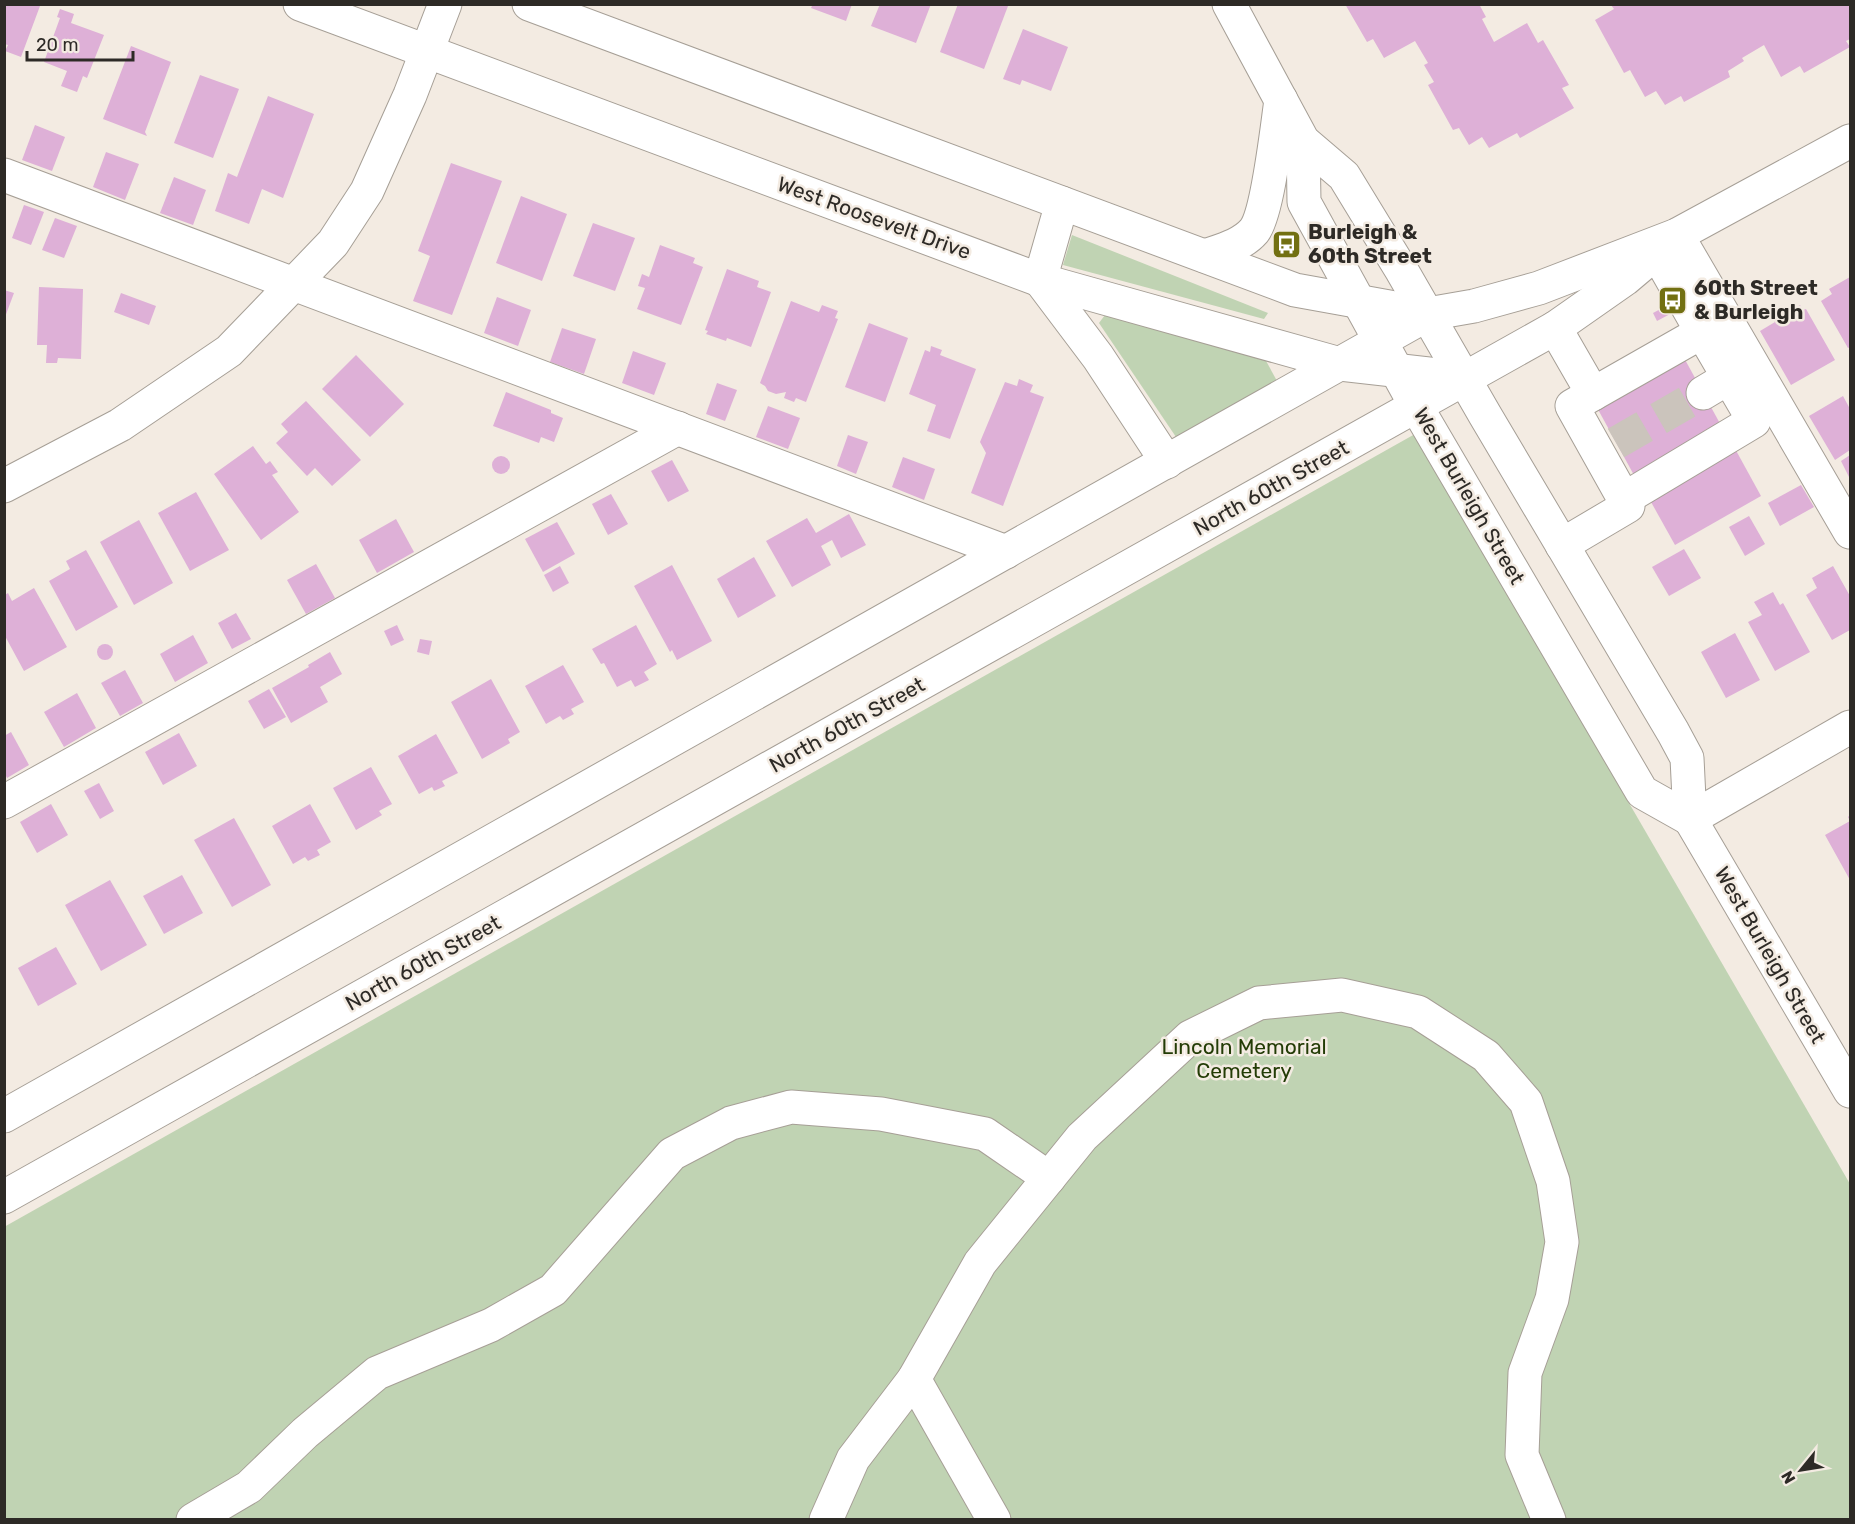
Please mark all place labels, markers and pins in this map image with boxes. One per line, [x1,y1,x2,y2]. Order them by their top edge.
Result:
place label: Burleigh & 60th Street [1308,219,1432,268]
bus stop icon: Burleigh & 60th Street [1271,228,1303,260]
place label: 60th Street & Burleigh [1694,275,1818,324]
bus stop icon: 60th Street & Burleigh [1657,284,1689,316]

